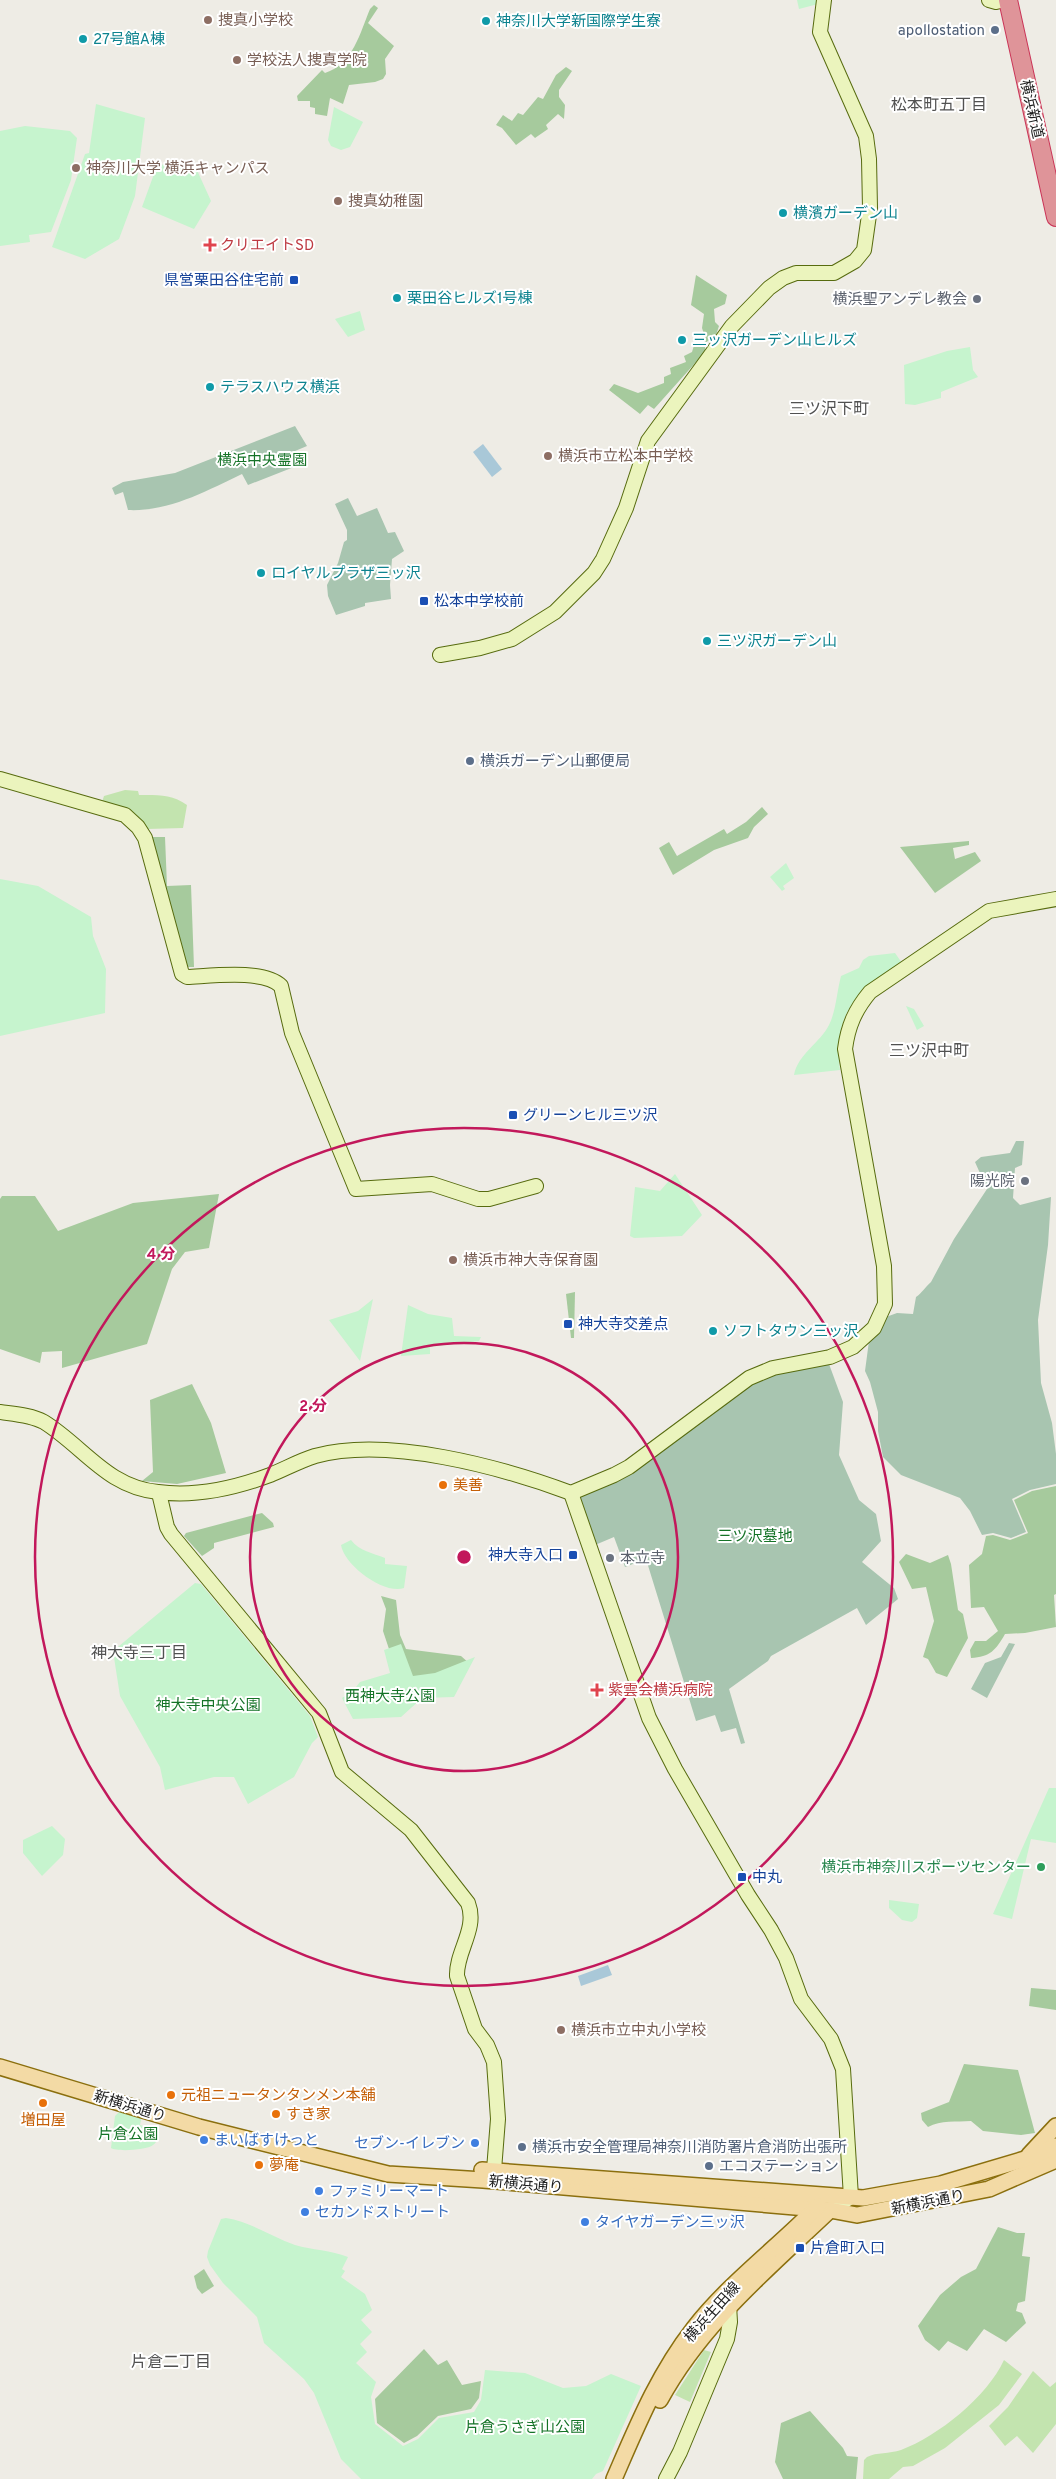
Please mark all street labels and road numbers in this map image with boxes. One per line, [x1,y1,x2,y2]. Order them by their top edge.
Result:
street label: 横浜新道 [1015,78,1047,141]
street label: 新横浜通り [91,2087,168,2127]
street label: 新横浜通り [488,2173,564,2198]
street label: 新横浜通り [890,2187,967,2220]
street label: 横浜生田線 [681,2279,745,2347]

